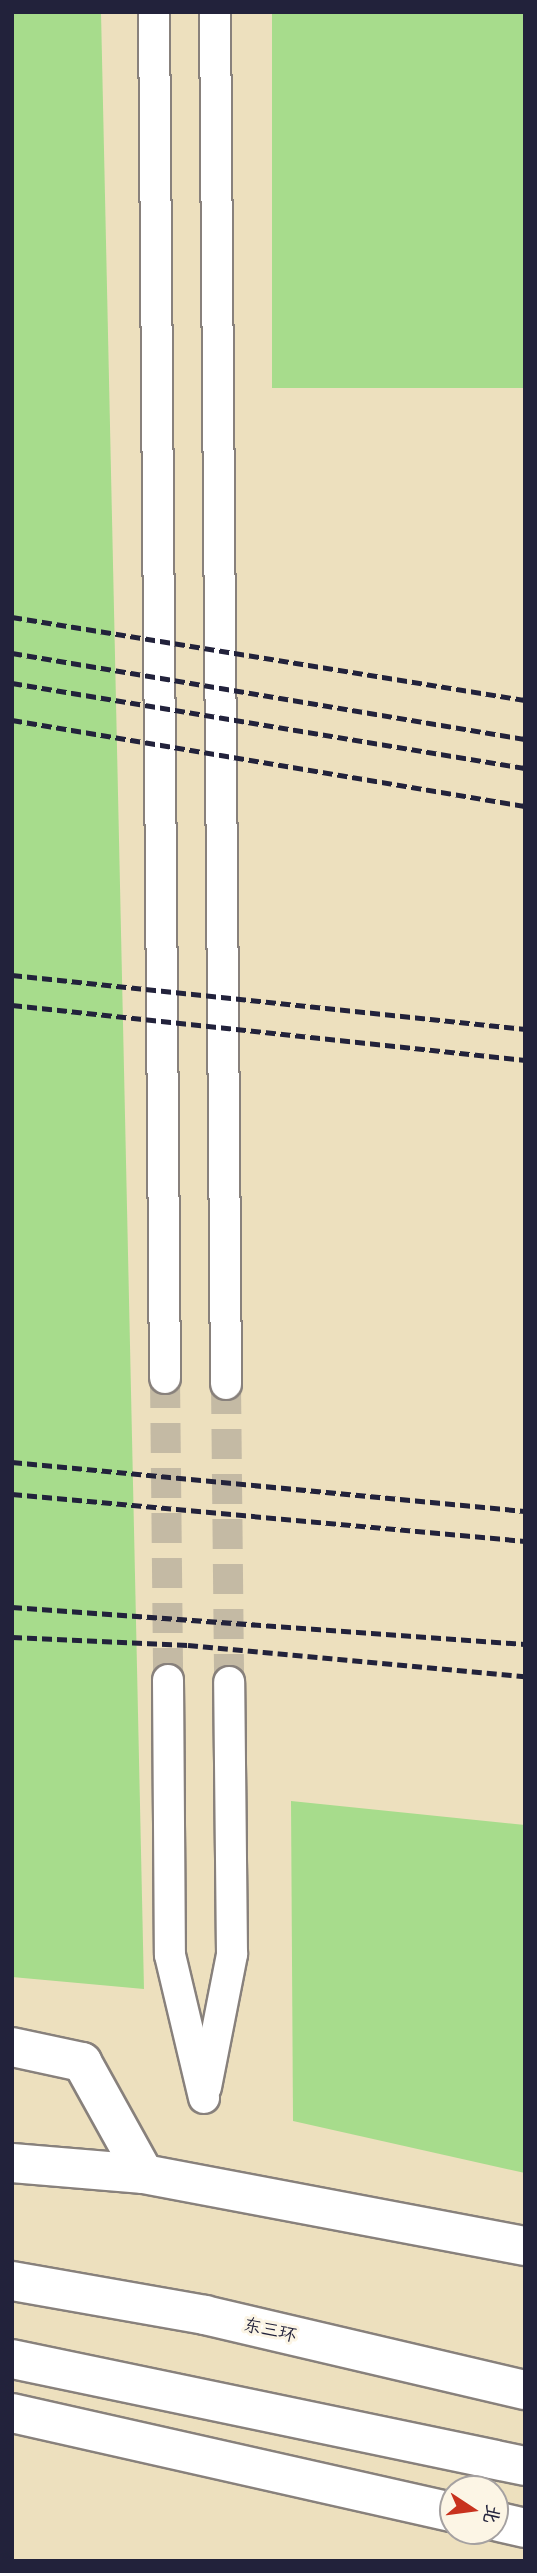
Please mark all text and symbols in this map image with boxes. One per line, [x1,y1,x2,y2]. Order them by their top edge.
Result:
street label: 东三环 [241,2313,299,2347]
north arrow [439,2475,509,2545]
text: 北 [479,2502,506,2526]

